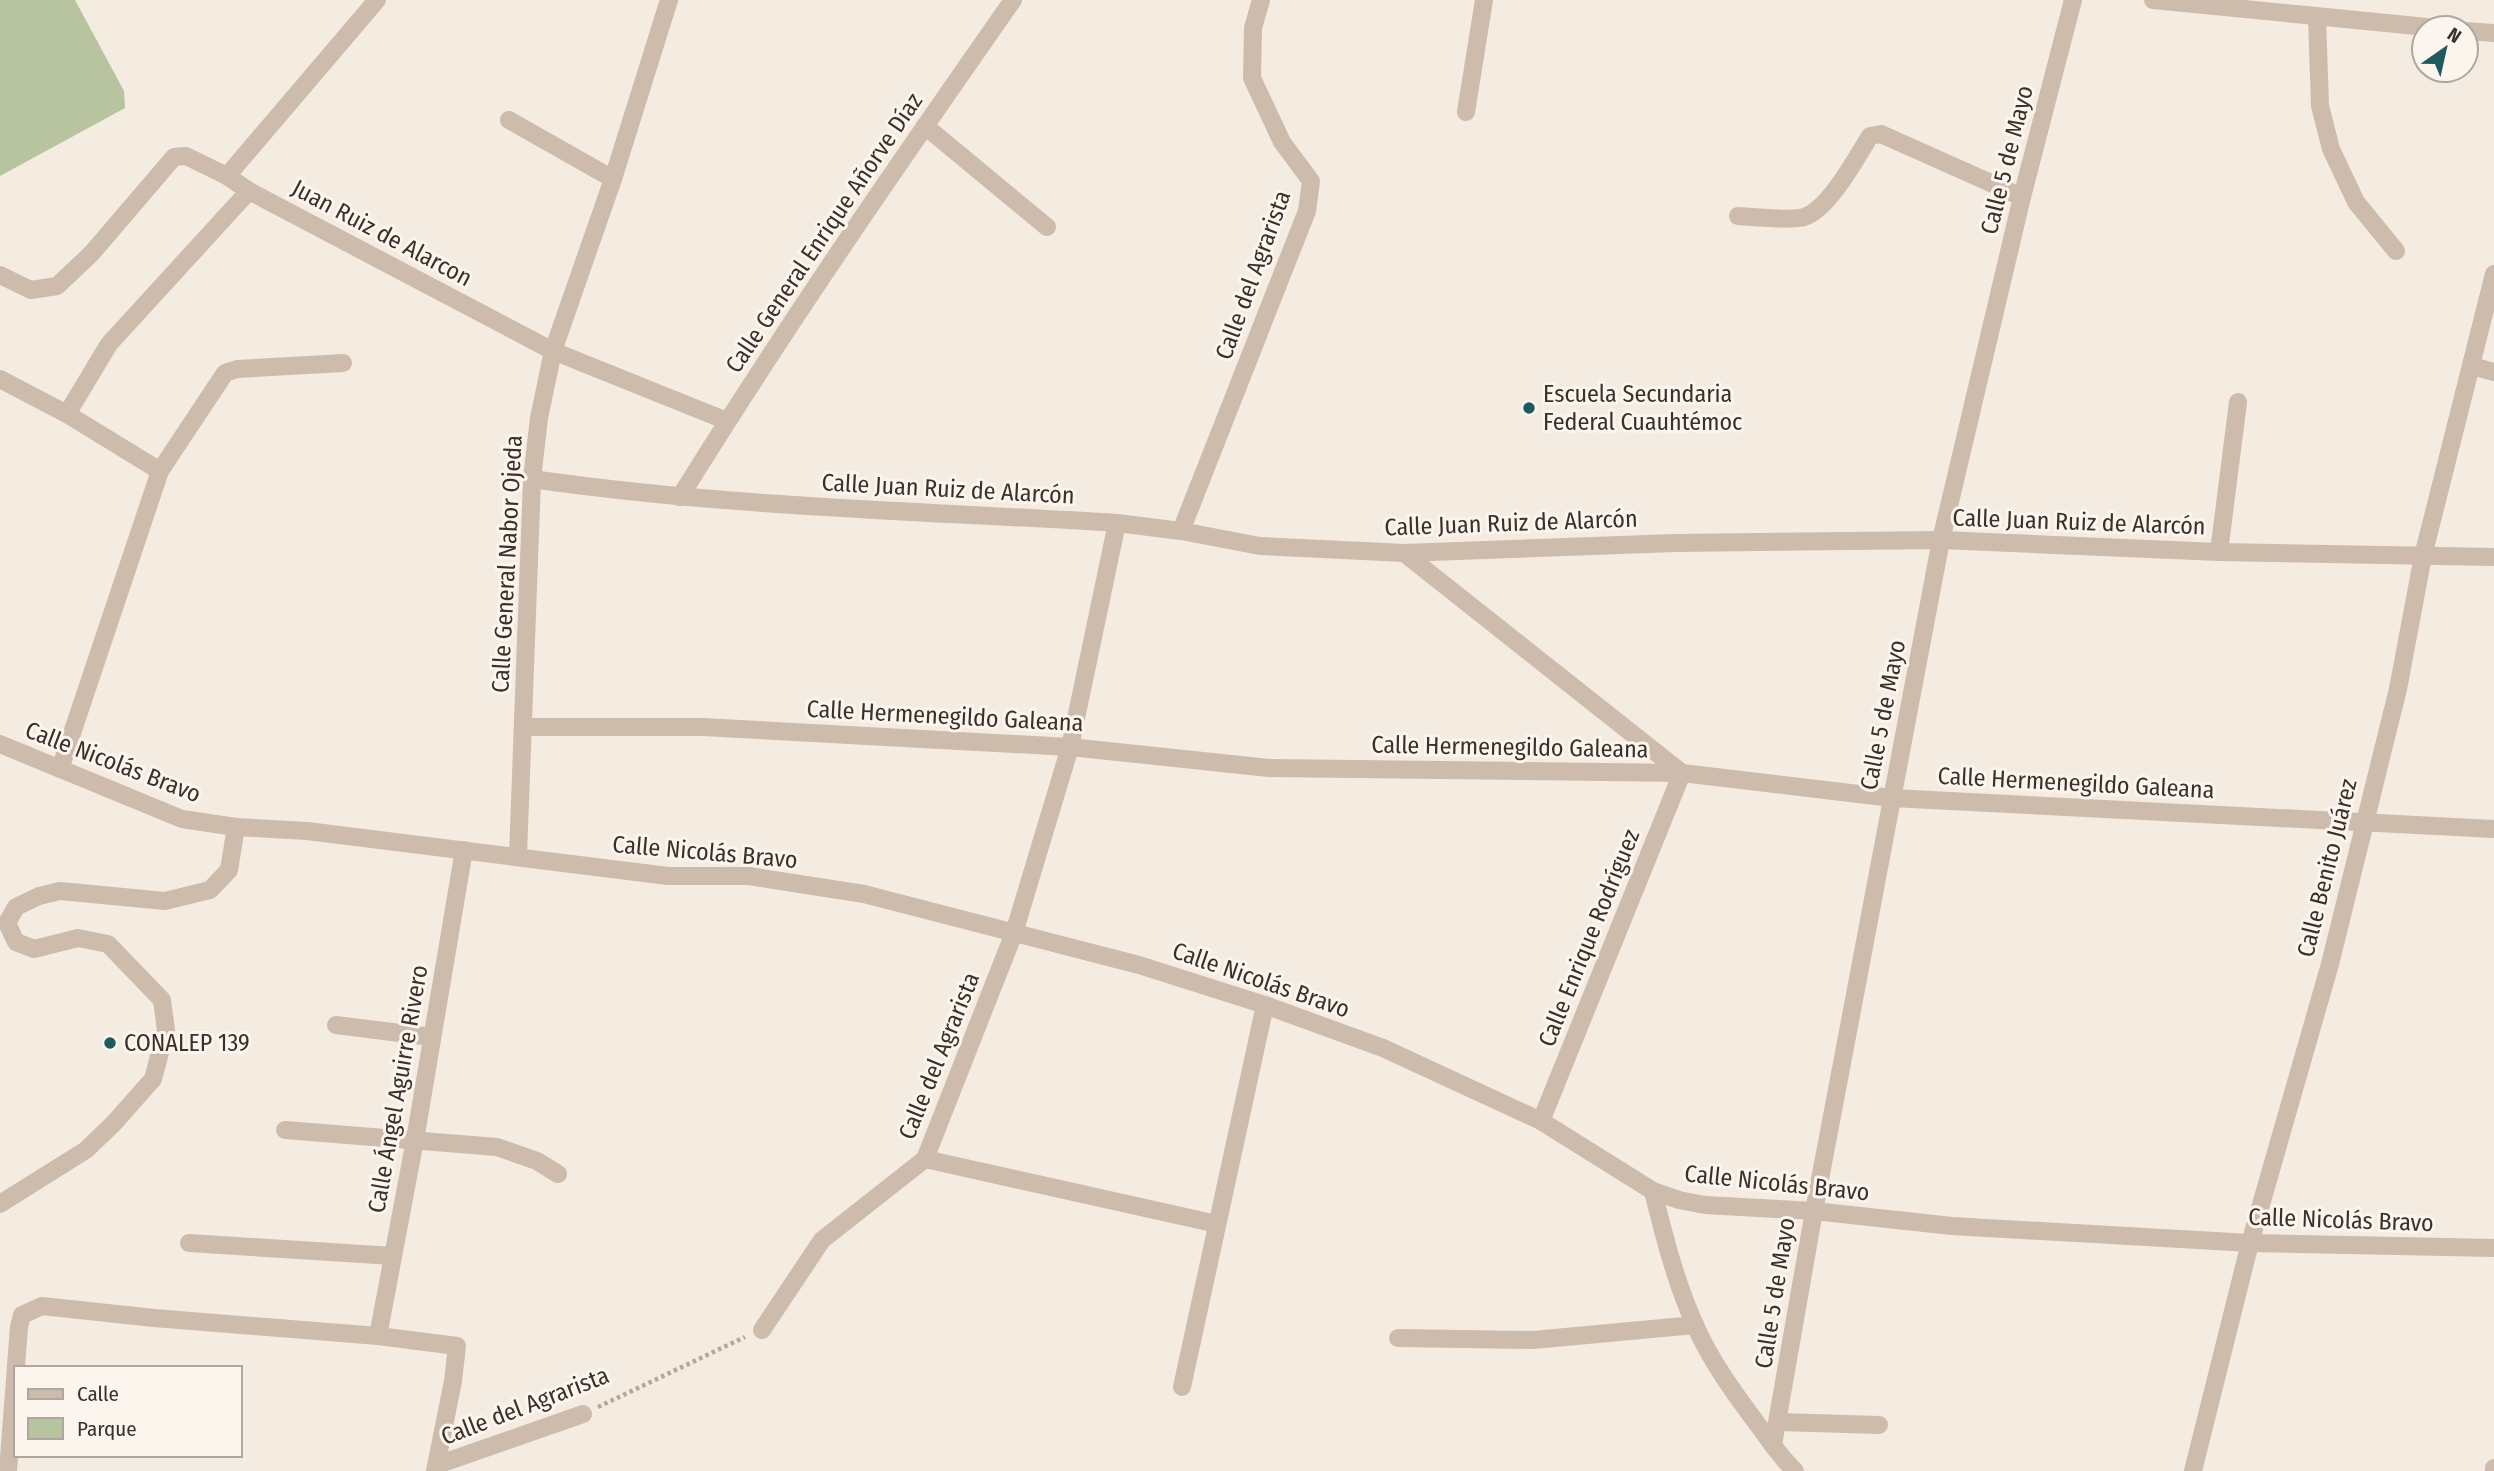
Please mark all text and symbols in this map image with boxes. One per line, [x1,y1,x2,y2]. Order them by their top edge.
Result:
north arrow [2410,14,2480,84]
text: N [2443,23,2465,48]
street label: Calle 5 de Mayo [1975,83,2039,237]
street label: Calle General Enrique Añorve Díaz [720,88,928,378]
street label: Juan Ruiz de Alarcon [287,174,477,292]
street label: Calle del Agrarista [1209,187,1297,363]
place label: Escuela Secundaria Federal Cuauhtémoc [1543,380,1742,436]
marker: Escuela Secundaria Federal Cuauhtémoc [1521,400,1537,416]
street label: Calle General Nabor Ojeda [486,434,528,694]
street label: Calle Juan Ruiz de Alarcón [821,468,1075,510]
street label: Calle Juan Ruiz de Alarcón [1952,504,2206,540]
street label: Calle Juan Ruiz de Alarcón [1384,505,1638,541]
street label: Calle 5 de Mayo [1855,638,1911,792]
street label: Calle Hermenegildo Galeana [806,695,1084,737]
street label: Calle Nicolás Bravo [21,716,205,808]
street label: Calle Hermenegildo Galeana [1371,731,1649,763]
street label: Calle Hermenegildo Galeana [1937,762,2215,804]
street label: Calle Benito Juárez [2291,776,2363,960]
street label: Calle Enrique Rodríguez [1533,825,1645,1051]
street label: Calle Nicolás Bravo [611,830,799,874]
street label: Calle Nicolás Bravo [1169,937,1353,1023]
street label: Calle Ángel Aguirre Rivero [361,963,434,1215]
street label: Calle del Agrarista [893,968,985,1144]
place label: CONALEP 139 [124,1029,250,1057]
marker: CONALEP 139 [102,1035,118,1051]
street label: Calle Nicolás Bravo [1683,1159,1871,1207]
street label: Calle Nicolás Bravo [2248,1203,2434,1237]
street label: Calle 5 de Mayo [1749,1216,1801,1370]
street label: Calle del Agrarista [437,1361,613,1451]
legend [14,1366,242,1457]
text: Calle [77,1381,119,1407]
text: Parque [77,1416,137,1442]

